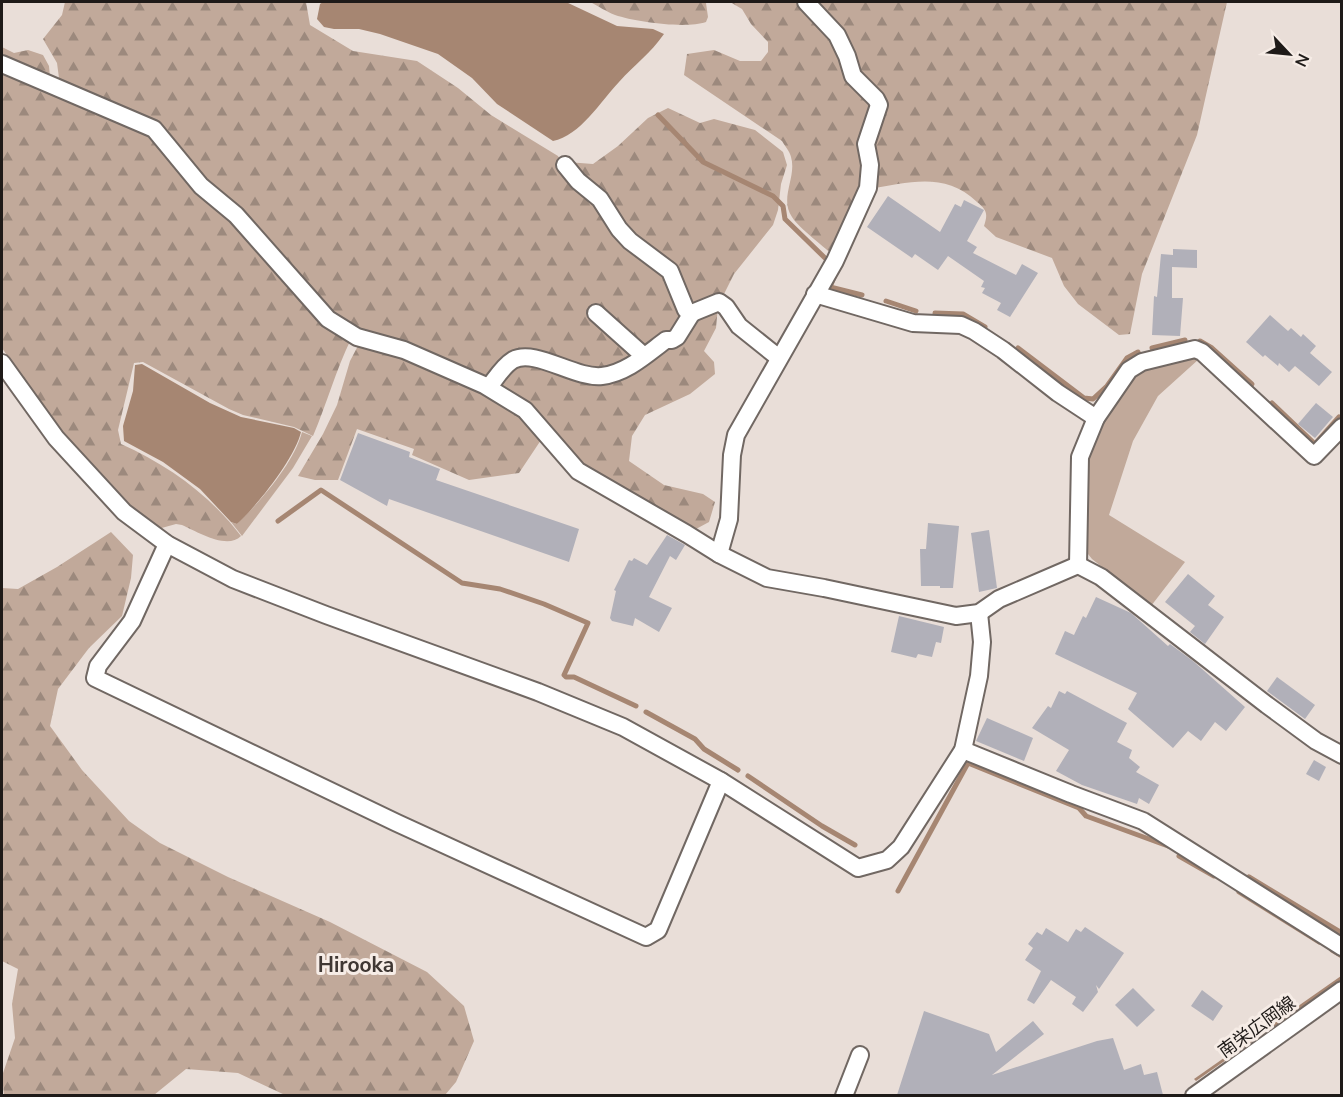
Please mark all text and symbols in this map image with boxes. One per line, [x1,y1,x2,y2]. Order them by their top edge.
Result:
north arrow [1259,24,1319,84]
text: N [1289,50,1314,70]
district label: Hirooka [318,951,394,979]
street label: 南栄広岡線 [1214,991,1300,1063]

